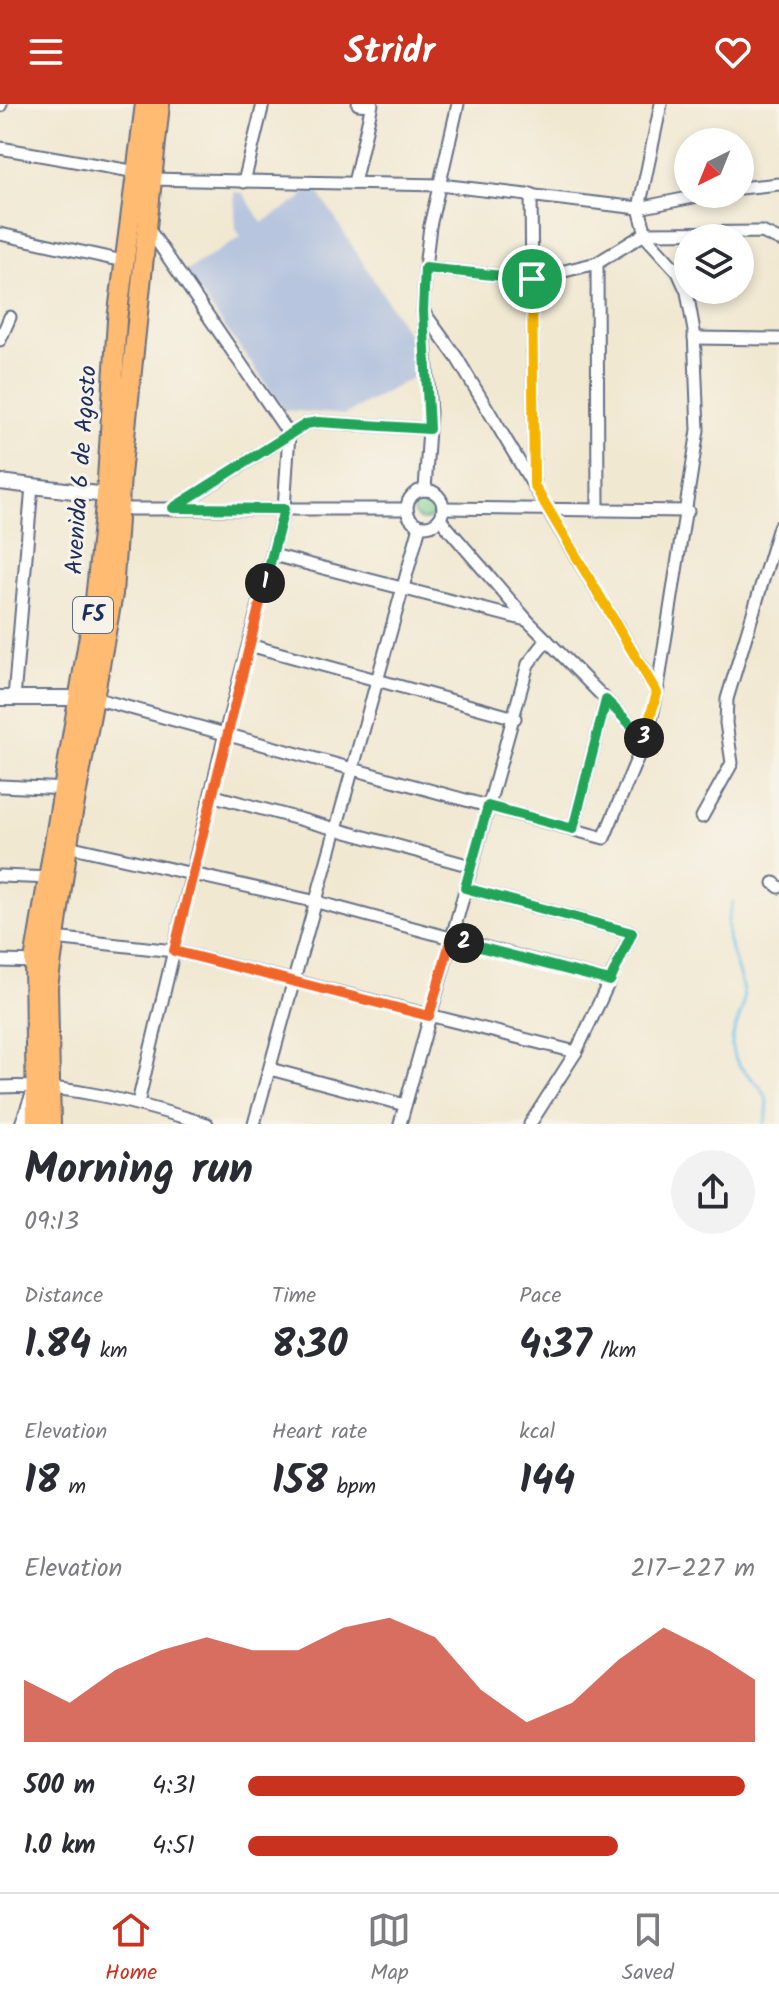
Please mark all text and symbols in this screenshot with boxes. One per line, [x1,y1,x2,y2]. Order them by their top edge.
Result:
text: Stridr [344,24,435,81]
icon: menu [24,30,68,74]
icon: heart [711,30,755,74]
north arrow [674,128,754,208]
map controls [674,128,754,304]
button: layers [674,224,754,304]
pin [498,245,566,313]
icon: arrive [510,257,554,301]
street label: Avenida 6 de Agosto [55,364,109,576]
pin: 1 [245,563,285,603]
text: 1 [262,565,268,600]
road number: F5 [73,597,113,633]
pin: 3 [624,718,664,758]
text: 3 [638,720,650,755]
pin: 2 [444,923,484,963]
text: 2 [458,925,470,960]
text: Morning run [24,1136,253,1206]
button: share [671,1150,755,1234]
text: 09:13 [24,1201,79,1243]
text: Distance [24,1279,103,1314]
text: Time [272,1279,316,1314]
text: Pace [519,1279,561,1314]
text: 1.84 [24,1314,91,1378]
text: 8:30 [272,1314,348,1378]
text: 4:37 [519,1314,592,1378]
text: km [91,1334,128,1369]
text: /km [592,1334,636,1369]
text: Elevation [24,1415,107,1450]
text: Heart rate [272,1415,367,1450]
text: kcal [519,1415,555,1450]
text: 18 [24,1450,60,1514]
text: 158 [272,1450,328,1514]
text: 144 [519,1450,575,1514]
text: m [60,1470,86,1505]
text: bpm [328,1470,376,1505]
text: Elevation [24,1548,122,1590]
text: 217–227 m [631,1548,755,1590]
text: 500 m [24,1765,95,1807]
text: 4:31 [152,1765,196,1807]
text: 1.0 km [24,1825,95,1867]
text: 4:51 [152,1825,195,1867]
tab: Home [105,1908,157,1991]
tab: Map [367,1908,411,1991]
tab: Saved [622,1908,674,1991]

